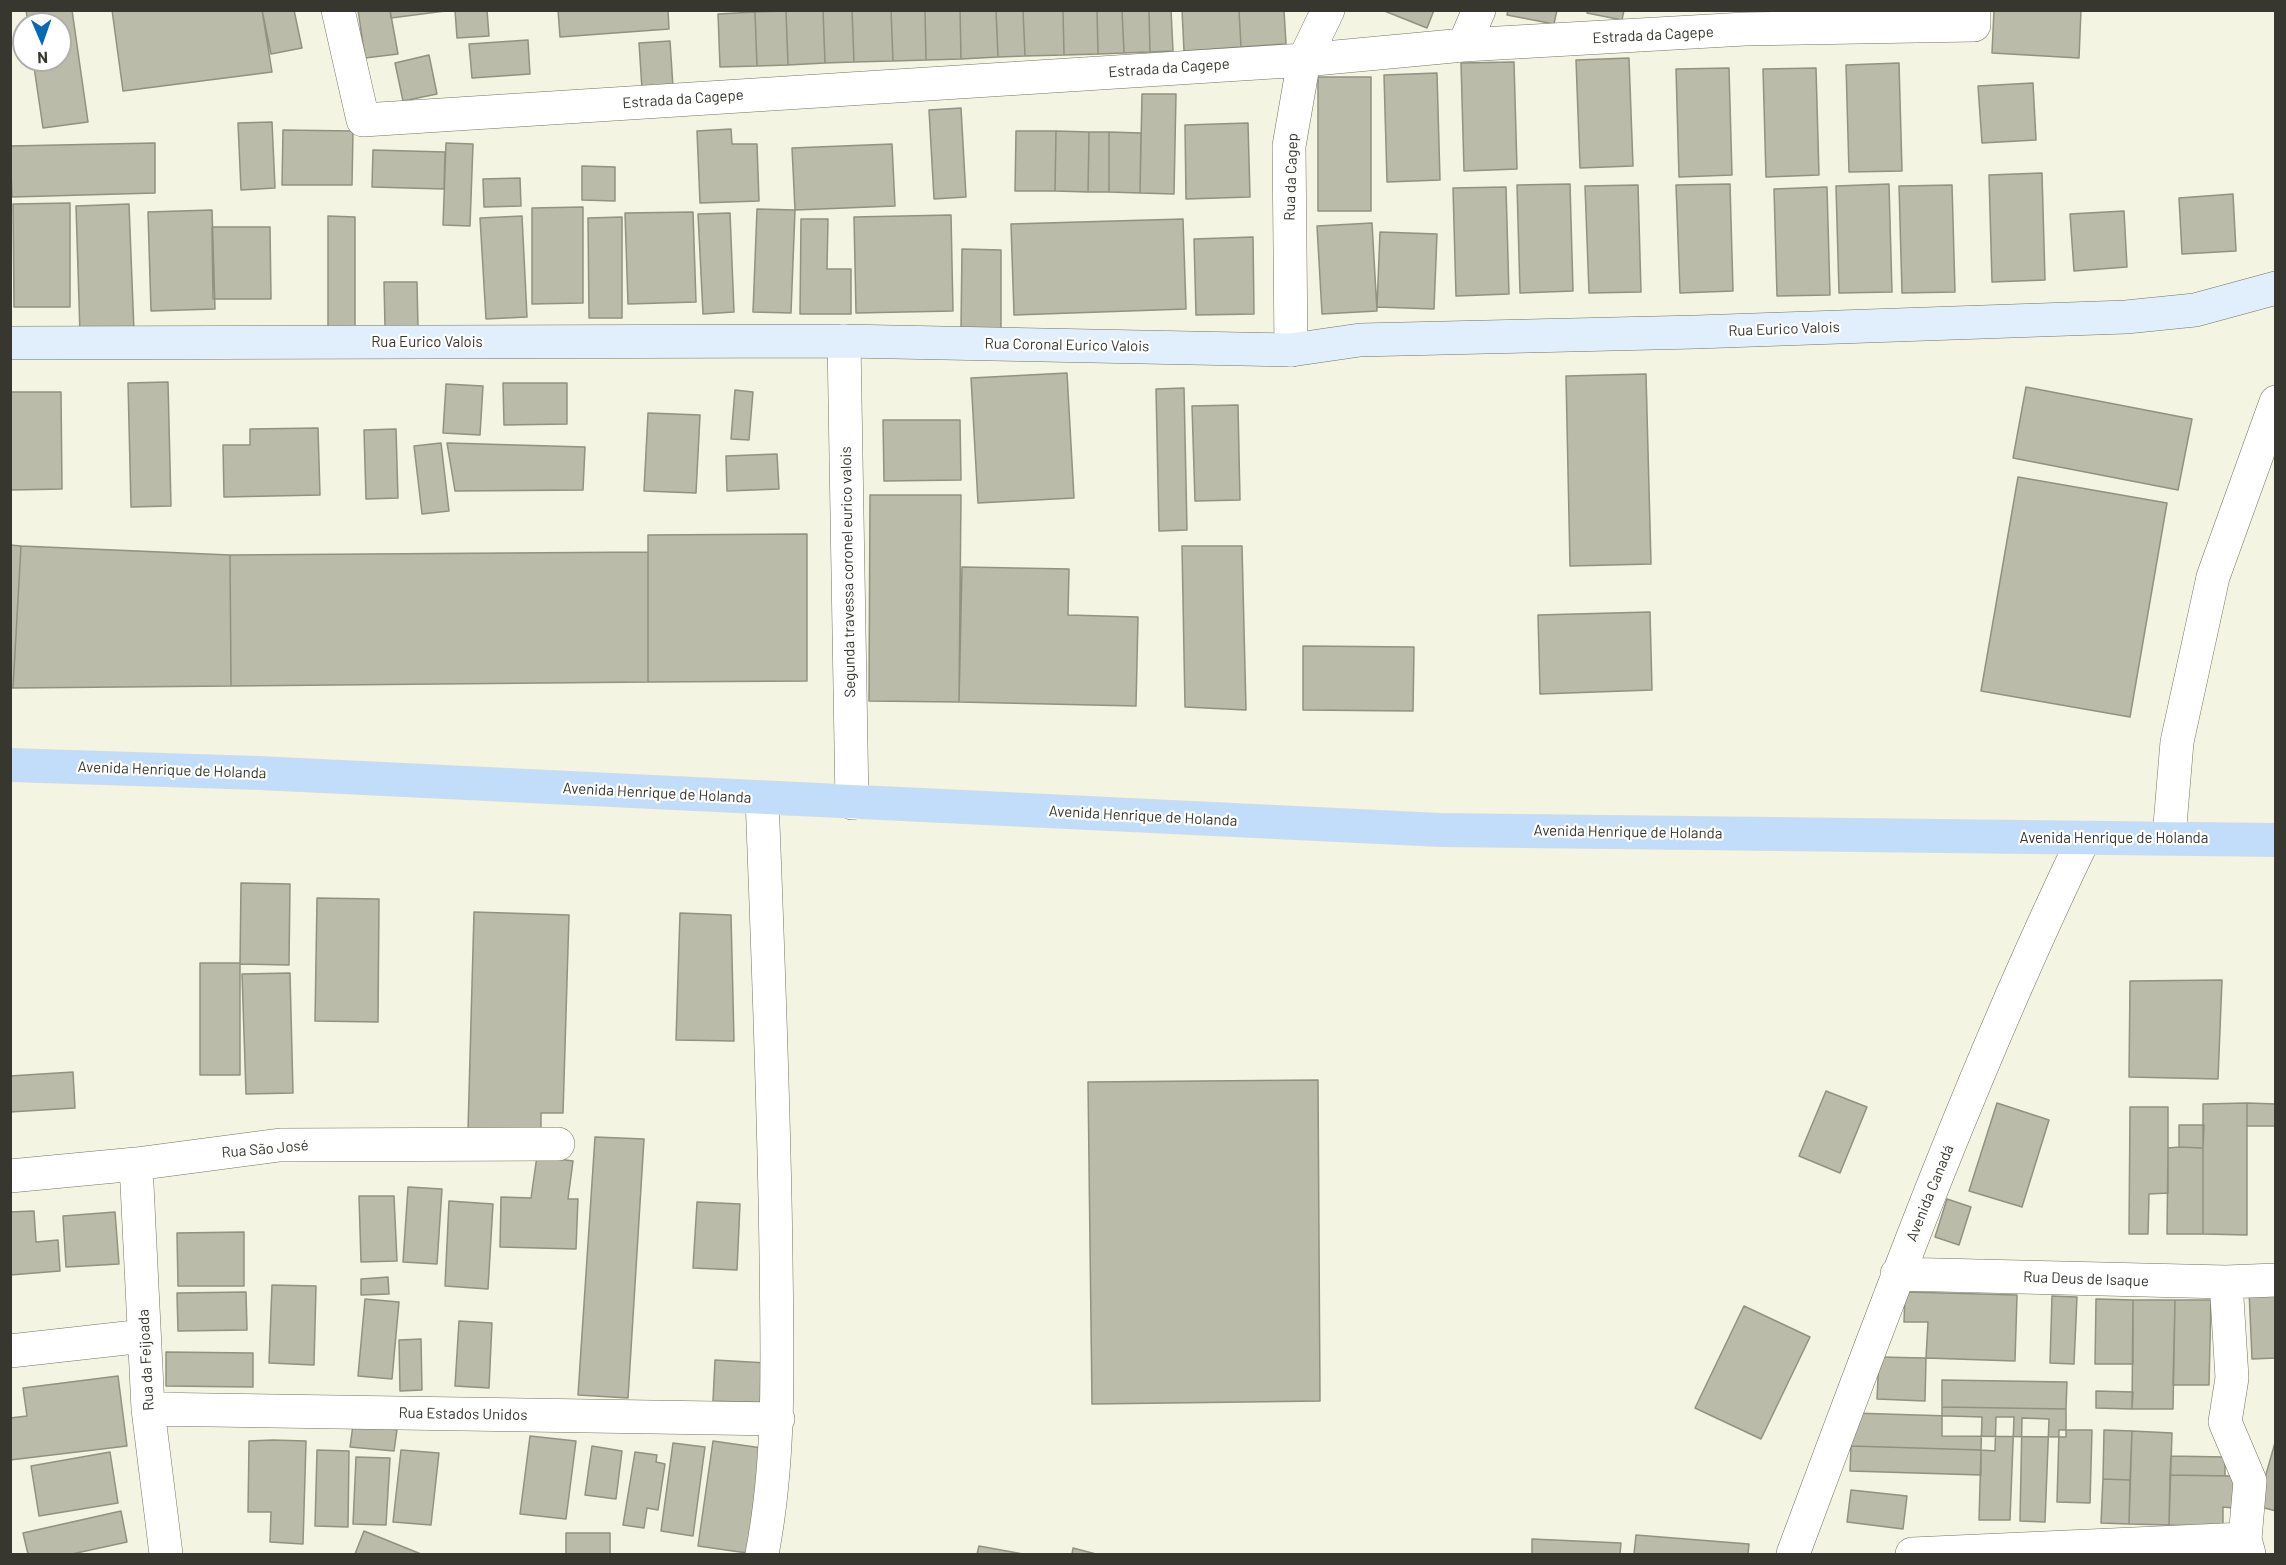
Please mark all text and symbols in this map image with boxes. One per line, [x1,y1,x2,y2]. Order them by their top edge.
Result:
north arrow [12,12,72,72]
street label: Estrada da Cagepe [1592,23,1714,47]
text: N [37,49,48,68]
street label: Estrada da Cagepe [1108,55,1230,81]
street label: Estrada da Cagepe [622,86,744,112]
street label: Rua da Cagep [1280,133,1302,221]
street label: Rua Eurico Valois [1728,318,1840,340]
street label: Rua Eurico Valois [371,333,483,351]
street label: Rua Coronal Eurico Valois [985,335,1149,355]
street label: Segunda travessa coronel eurico valois [837,446,859,698]
street label: Avenida Henrique de Holanda [77,758,267,782]
street label: Avenida Henrique de Holanda [562,779,752,807]
street label: Avenida Henrique de Holanda [1048,802,1238,830]
street label: Avenida Henrique de Holanda [1533,821,1723,843]
street label: Avenida Henrique de Holanda [2020,829,2208,847]
street label: Rua São José [221,1136,309,1162]
street label: Avenida Canadá [1902,1142,1958,1244]
street label: Rua Deus de Isaque [2023,1268,2149,1290]
street label: Rua da Feijoada [134,1309,158,1411]
street label: Rua Estados Unidos [398,1404,528,1424]

